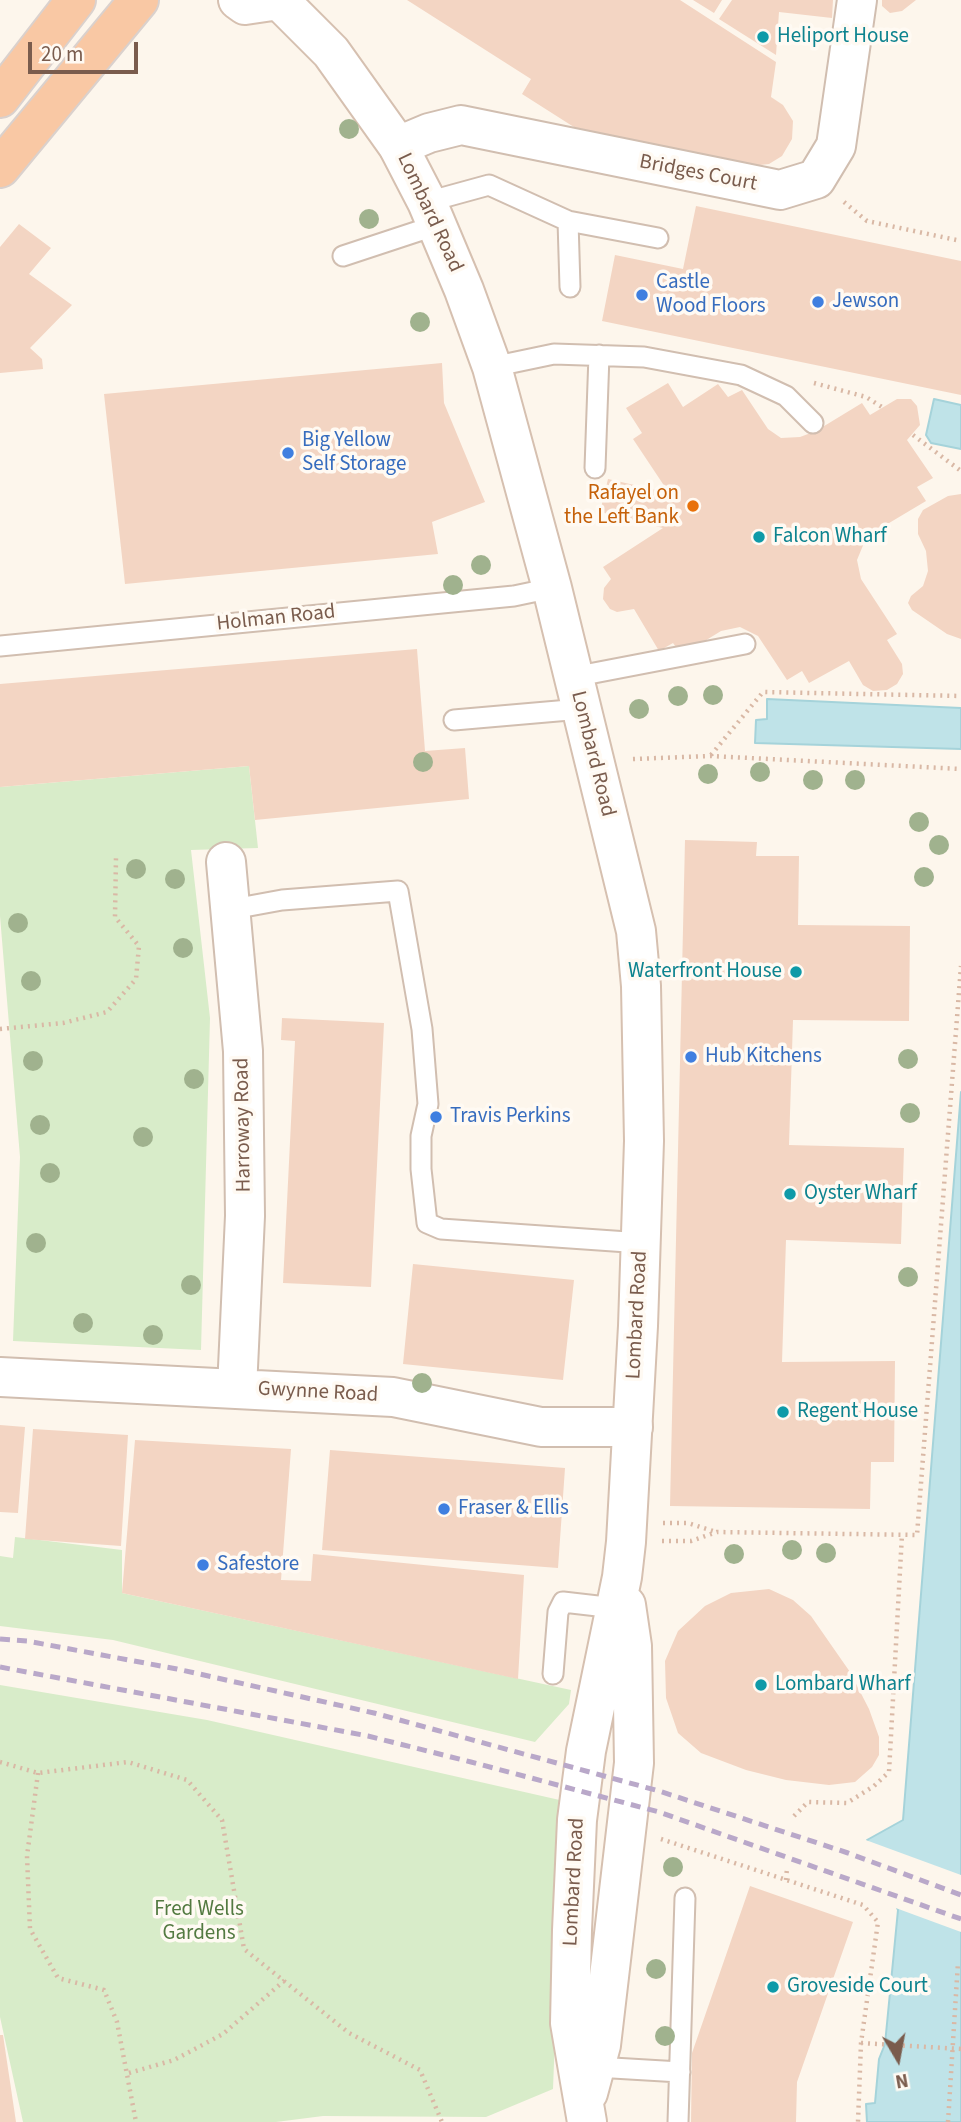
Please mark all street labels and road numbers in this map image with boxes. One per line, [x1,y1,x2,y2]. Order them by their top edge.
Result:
street label: Lombard Road [390,149,468,277]
street label: Bridges Court [637,150,759,198]
street label: Holman Road [215,600,337,638]
street label: Lombard Road [564,689,620,819]
street label: Harroway Road [230,1058,258,1192]
street label: Lombard Road [622,1250,654,1380]
street label: Gwynne Road [257,1377,379,1409]
street label: Lombard Road [559,1817,591,1947]

